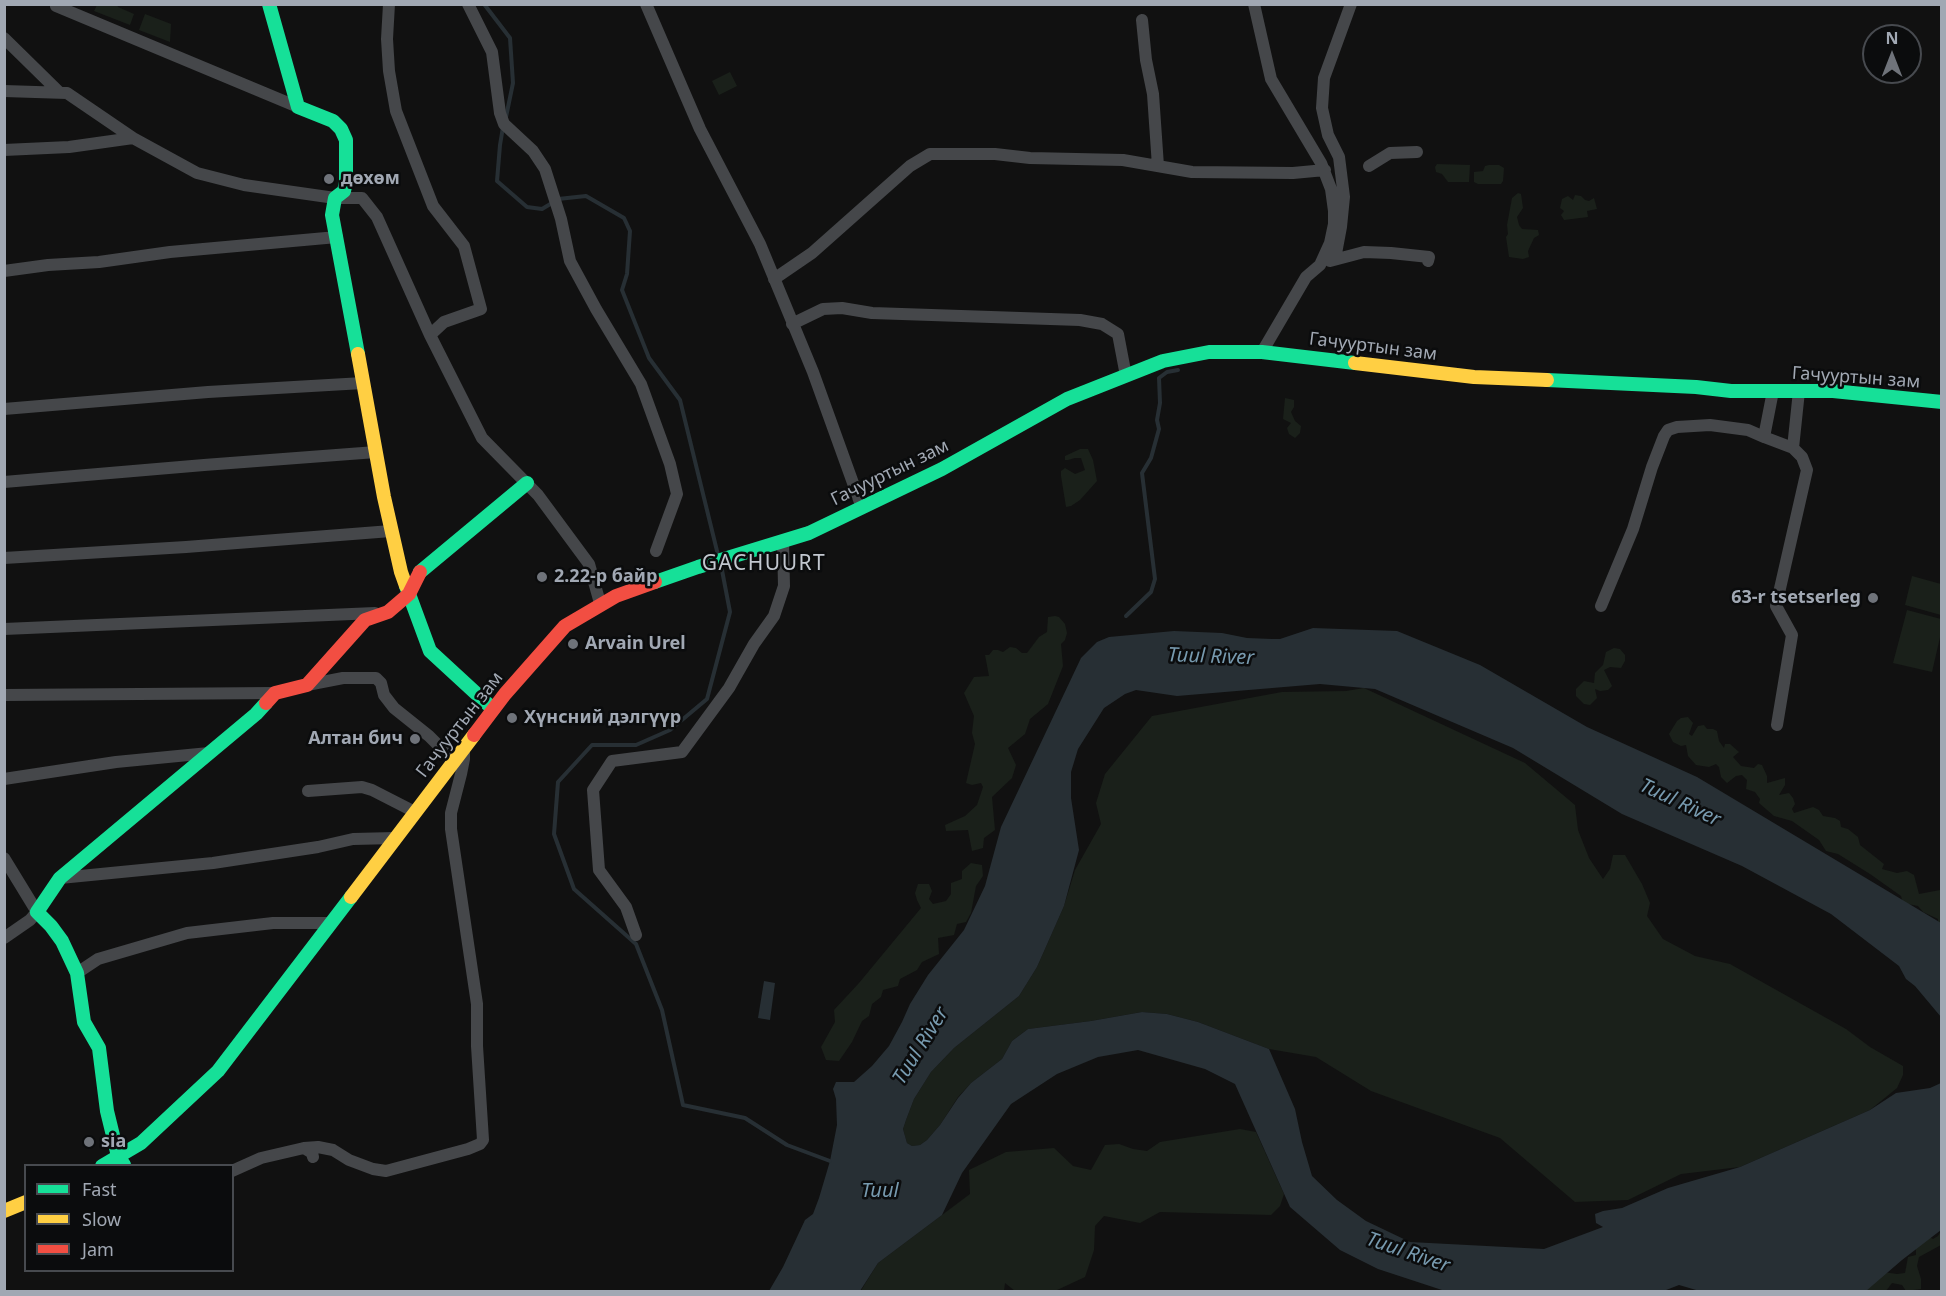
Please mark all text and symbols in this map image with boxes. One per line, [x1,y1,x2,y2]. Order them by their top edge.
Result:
north arrow [1862,24,1922,84]
text: N [1885,27,1899,49]
place label: дөхөм [341,168,400,190]
marker: дөхөм [322,172,336,186]
street label: Гачууртын зам [1308,328,1438,366]
street label: Гачууртын зам [1791,363,1921,393]
street label: Гачууртын зам [828,435,952,511]
district label: GACHUURT [702,551,826,577]
place label: 2.22-р байр [554,566,657,588]
marker: 2.22-р байр [535,570,549,584]
place label: 63-r tsetserleg [1731,587,1861,609]
marker: 63-r tsetserleg [1866,591,1880,605]
place label: Arvain Urel [585,633,686,655]
marker: Arvain Urel [566,637,580,651]
water label: Tuul River [1167,643,1255,671]
street label: Гачууртын зам [412,668,508,782]
place label: Хүнсний дэлгүүр [524,707,681,729]
marker: Хүнсний дэлгүүр [505,711,519,725]
place label: Алтан бич [308,728,403,750]
marker: Алтан бич [408,732,422,746]
water label: Tuul River [1636,774,1724,832]
water label: Tuul River [888,1003,954,1089]
place label: sia [101,1131,126,1153]
marker: sia [82,1135,96,1149]
legend [24,1164,234,1272]
text: Fast [82,1177,117,1201]
water label: Tuul [861,1179,899,1203]
text: Slow [82,1207,121,1231]
water label: Tuul River [1363,1228,1453,1278]
text: Jam [82,1237,114,1261]

